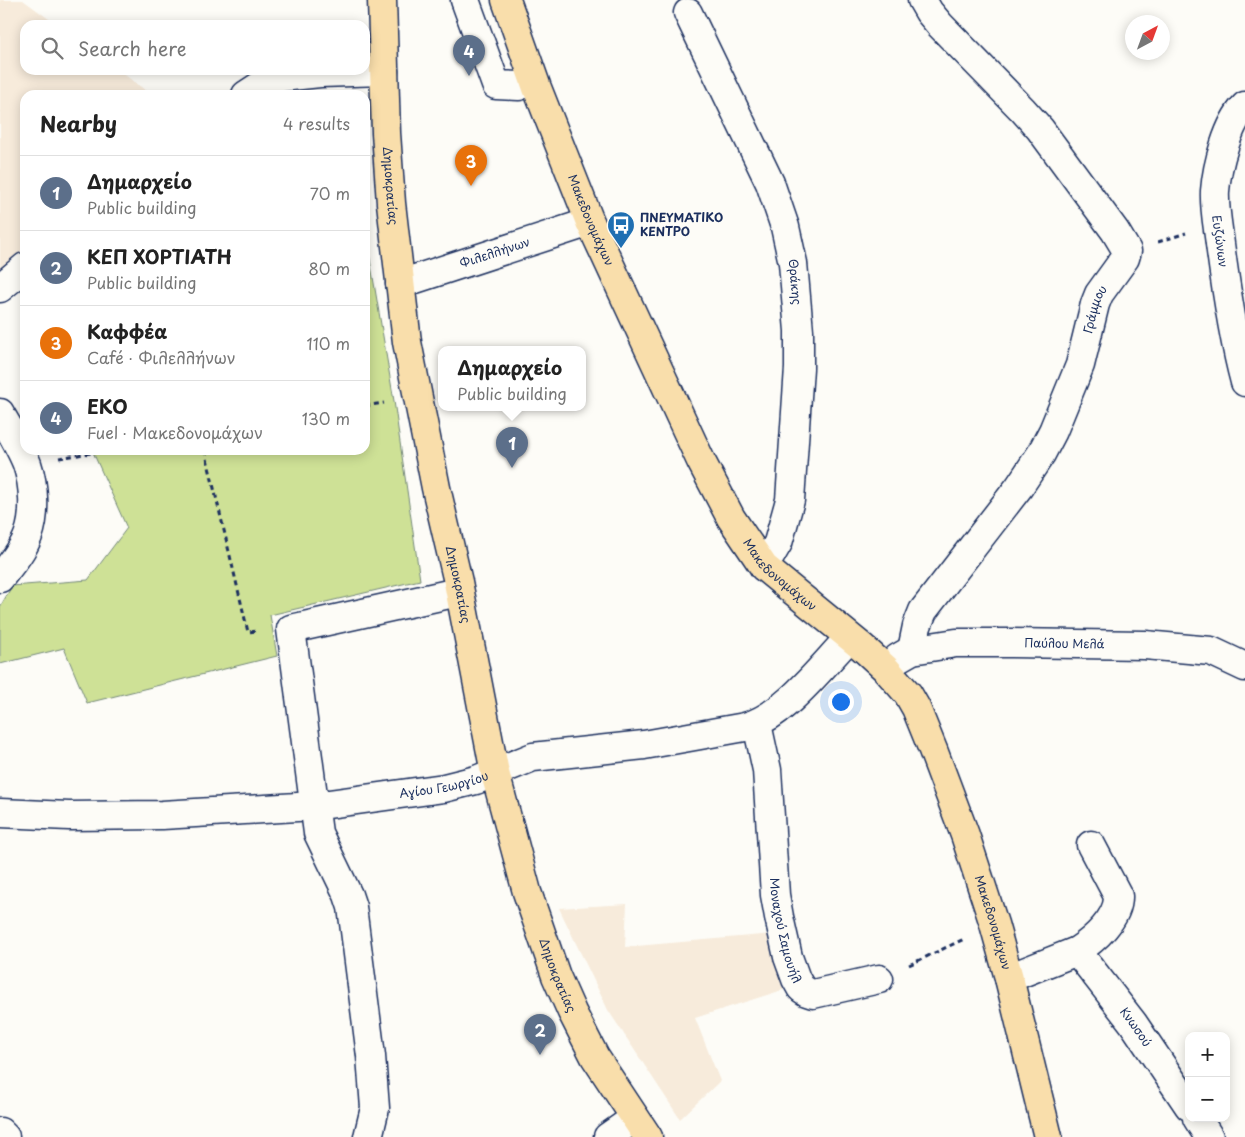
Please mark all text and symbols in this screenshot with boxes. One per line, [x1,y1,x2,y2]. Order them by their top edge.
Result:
north arrow [1125,15,1170,60]
search box [20,20,370,75]
icon: search [38,34,66,62]
text: Search here [78,34,187,62]
pin: 4 [453,35,485,76]
text: Nearby [40,107,117,139]
text: 4 results [283,111,350,135]
pin: 3 [455,145,487,186]
street label: Δημοκρατίας [379,146,403,226]
text: Δημαρχείο [87,167,192,195]
street label: Μακεδονομάχων [564,171,619,269]
text: 1 [52,181,60,205]
text: 70 m [310,181,350,205]
text: Public building [87,195,197,219]
place label: ΠΝΕΥΜΑΤΙΚΟ ΚΕΝΤΡΟ [640,208,723,240]
bus stop icon: ΠΝΕΥΜΑΤΙΚΟ ΚΕΝΤΡΟ [606,210,636,249]
street label: Ευζώνων [1208,214,1233,268]
street label: Φιλελλήνων [457,232,532,272]
text: ΚΕΠ ΧΟΡΤΙΑΤΗ [87,242,232,270]
text: 2 [50,256,62,280]
text: 80 m [308,256,350,280]
street label: Θράκης [785,258,807,306]
text: Public building [87,270,197,294]
street label: Γράμμου [1078,281,1111,335]
text: Καφφέα [87,317,167,345]
text: 3 [51,331,61,355]
text: 110 m [307,331,350,355]
text: Café · Φιλελλήνων [87,345,236,369]
popup [438,346,586,411]
text: Δημαρχείο [457,353,562,381]
text: Public building [457,381,567,405]
text: EKO [87,392,128,420]
text: 4 [51,406,61,430]
text: 130 m [302,406,350,430]
text: Fuel · Μακεδονομάχων [87,420,263,444]
pin: 1 [496,427,528,468]
street label: Μακεδονομάχων [739,535,821,615]
street label: Δημοκρατίας [442,544,476,625]
street label: Παύλου Μελά [1024,633,1105,652]
your location [828,689,854,715]
street label: Αγίου Γεωργίου [398,766,491,802]
street label: Μακεδονομάχων [971,873,1016,972]
street label: Μοναχού Σαμουήλ [766,877,807,986]
street label: Δημοκρατίας [536,935,581,1015]
street label: Κνωσού [1116,1003,1156,1050]
pin: 2 [524,1014,556,1055]
map controls [1185,1032,1230,1122]
button: + [1185,1032,1230,1077]
button: − [1185,1077,1230,1122]

